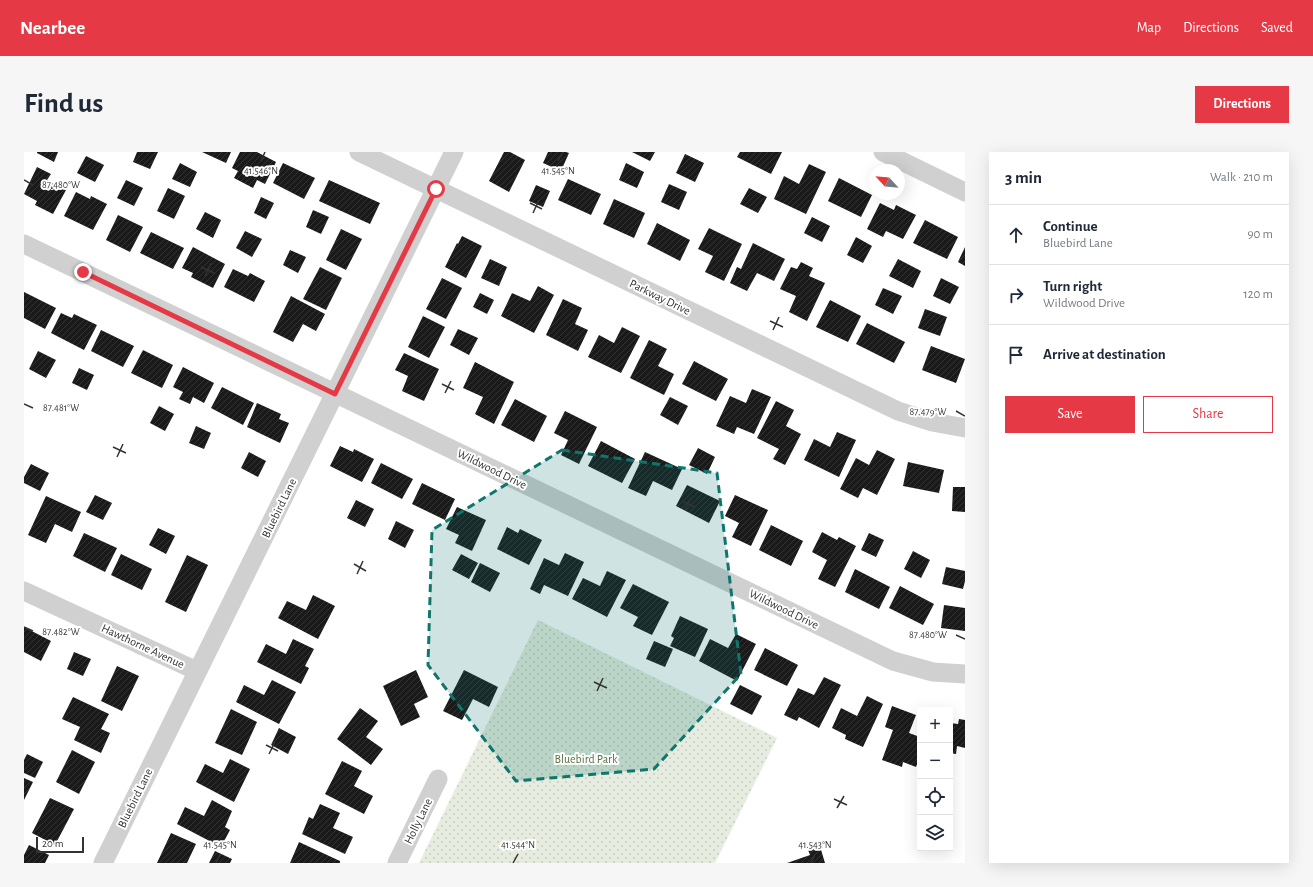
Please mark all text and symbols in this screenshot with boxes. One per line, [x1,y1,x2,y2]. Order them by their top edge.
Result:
text: Nearbee [20,19,85,38]
text: Map [1137,21,1161,35]
text: Directions [1183,21,1239,35]
text: Saved [1261,21,1293,35]
button: Directions [1195,86,1289,123]
text: Find us [24,90,103,118]
north arrow [869,164,905,200]
text: 41.546°N [244,166,278,176]
text: 41.545°N [541,166,575,176]
text: 3 min [1005,169,1042,186]
text: Walk · 210 m [1210,171,1273,184]
text: 87.480°W [42,180,80,190]
route start [427,180,445,198]
text: Continue [1043,219,1098,234]
icon: ahead [1005,224,1027,246]
text: 90 m [1247,228,1273,241]
text: Bluebird Lane [1043,237,1113,250]
route end [74,263,92,281]
street label: Parkway Drive [627,277,692,318]
text: Turn right [1043,279,1102,294]
icon: right [1005,284,1027,306]
text: 120 m [1243,288,1273,301]
text: Wildwood Drive [1043,297,1125,310]
icon: arrive [1005,344,1027,366]
text: Arrive at destination [1043,347,1166,362]
button: Save [1005,396,1135,433]
button: Share [1143,396,1273,433]
text: 87.481°W [43,403,79,413]
text: 87.479°W [910,407,947,417]
street label: Wildwood Drive [455,447,529,491]
street label: Bluebird Lane [260,476,298,540]
street label: Wildwood Drive [747,587,821,631]
street label: Hawthorne Avenue [100,622,186,670]
text: 87.482°W [42,627,80,637]
text: 87.480°W [909,630,947,640]
map controls [917,707,953,851]
button: + [917,707,953,743]
button: − [917,743,953,779]
park label: Bluebird Park [555,753,618,765]
street label: Bluebird Lane [116,766,154,830]
button: locate [917,779,953,815]
street label: Holly Lane [402,796,435,846]
button: layers [917,815,953,851]
scale bar [36,835,84,854]
text: 20 m [42,838,63,849]
text: 41.545°N [203,840,237,850]
text: 41.544°N [501,840,535,850]
text: 41.543°N [798,840,832,850]

